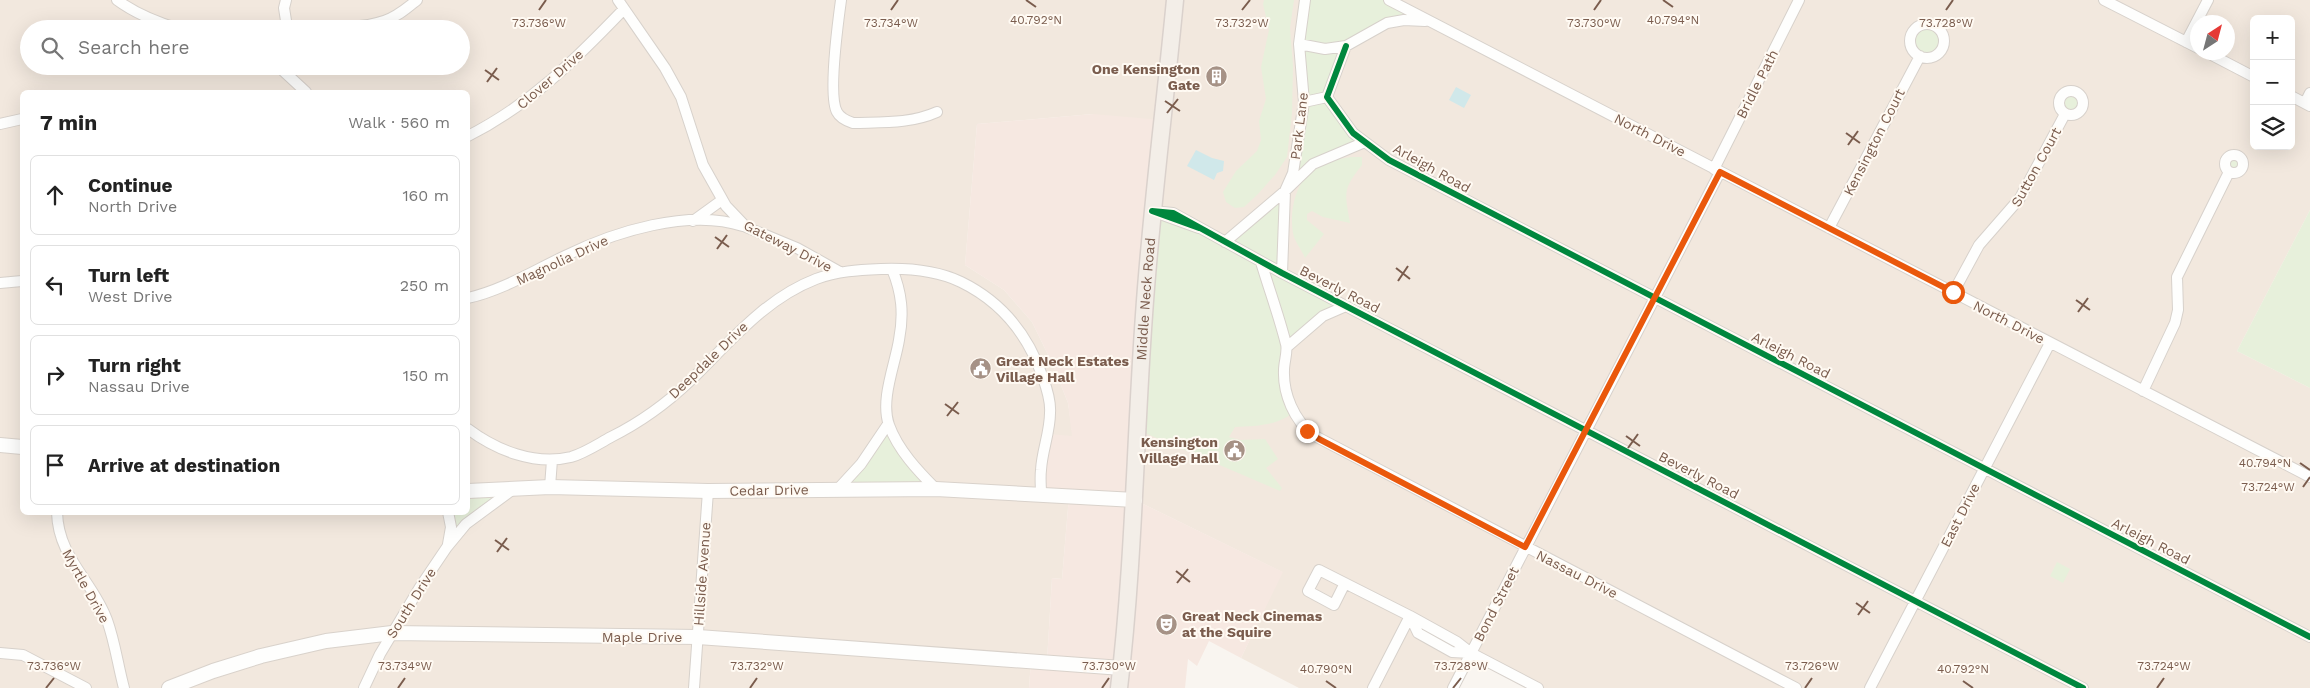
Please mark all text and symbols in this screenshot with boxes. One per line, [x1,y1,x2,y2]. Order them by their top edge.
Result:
text: 40.792°N [1010,13,1062,27]
text: 40.794°N [1647,13,1699,27]
north arrow [2190,15,2235,60]
map controls [2250,15,2295,150]
button: + [2250,15,2295,60]
text: 73.736°W [512,16,566,30]
text: 73.734°W [864,16,918,30]
text: 73.732°W [1215,16,1269,30]
text: 73.730°W [1567,16,1622,30]
text: 73.728°W [1919,16,1973,30]
search box [20,20,470,75]
icon: search [38,34,66,62]
text: Search here [78,36,189,59]
street label: Clover Drive [514,46,586,112]
street label: Bridle Path [1733,47,1781,121]
button: − [2250,60,2295,105]
place label: One Kensington Gate [1092,61,1200,93]
building icon: One Kensington Gate [1204,65,1228,89]
street label: Kensington Court [1840,86,1908,198]
street label: Park Lane [1287,91,1311,161]
button: layers [2250,105,2295,150]
text: 7 min [40,110,97,135]
street label: North Drive [1612,110,1688,160]
text: Walk · 560 m [348,113,450,132]
street label: Sutton Court [2008,125,2064,209]
street label: Arleigh Road [1390,140,1474,196]
text: Continue [88,174,172,197]
icon: ahead [41,181,69,209]
text: 160 m [402,186,449,205]
text: North Drive [88,197,177,216]
street label: Gateway Drive [741,217,835,275]
street label: Magnolia Drive [514,232,610,288]
street label: Middle Neck Road [1133,237,1158,361]
street label: Beverly Road [1297,262,1383,316]
text: Turn left [88,264,169,287]
icon: left [41,271,69,299]
text: 250 m [400,276,449,295]
route start [1942,281,1965,304]
text: West Drive [88,287,172,306]
street label: North Drive [1971,297,2047,347]
street label: Deepdale Drive [665,318,751,402]
street label: Arleigh Road [1749,328,1833,382]
place label: Great Neck Estates Village Hall [996,353,1130,385]
text: Turn right [88,354,181,377]
public building icon: Great Neck Estates Village Hall [968,357,992,381]
icon: right [41,361,69,389]
text: 150 m [403,366,449,385]
text: Nassau Drive [88,377,190,396]
route end [1296,420,1319,443]
place label: Kensington Village Hall [1139,434,1218,466]
public building icon: Kensington Village Hall [1222,438,1246,462]
street label: Beverly Road [1656,448,1742,502]
icon: arrive [41,451,69,479]
text: Arrive at destination [88,454,280,477]
text: 40.794°N [2239,456,2291,470]
street label: East Drive [1937,480,1983,550]
text: 73.724°W [2241,480,2295,494]
street label: Cedar Drive [729,481,809,499]
street label: Arleigh Road [2109,514,2193,568]
street label: Hillside Avenue [690,521,714,627]
street label: Myrtle Drive [59,546,113,626]
street label: Nassau Drive [1534,547,1620,601]
street label: Bond Street [1470,564,1522,644]
street label: South Drive [383,565,439,641]
place label: Great Neck Cinemas at the Squire [1182,608,1323,640]
theatre icon: Great Neck Cinemas at the Squire [1154,612,1178,636]
street label: Maple Drive [602,629,682,645]
text: 73.736°W [27,659,81,673]
text: 73.734°W [378,659,432,673]
text: 73.732°W [730,659,784,673]
text: 73.730°W [1082,659,1137,673]
text: 73.728°W [1434,659,1488,673]
text: 73.726°W [1785,659,1839,673]
text: 73.724°W [2137,659,2191,673]
text: 40.790°N [1300,662,1352,676]
text: 40.792°N [1937,662,1989,676]

